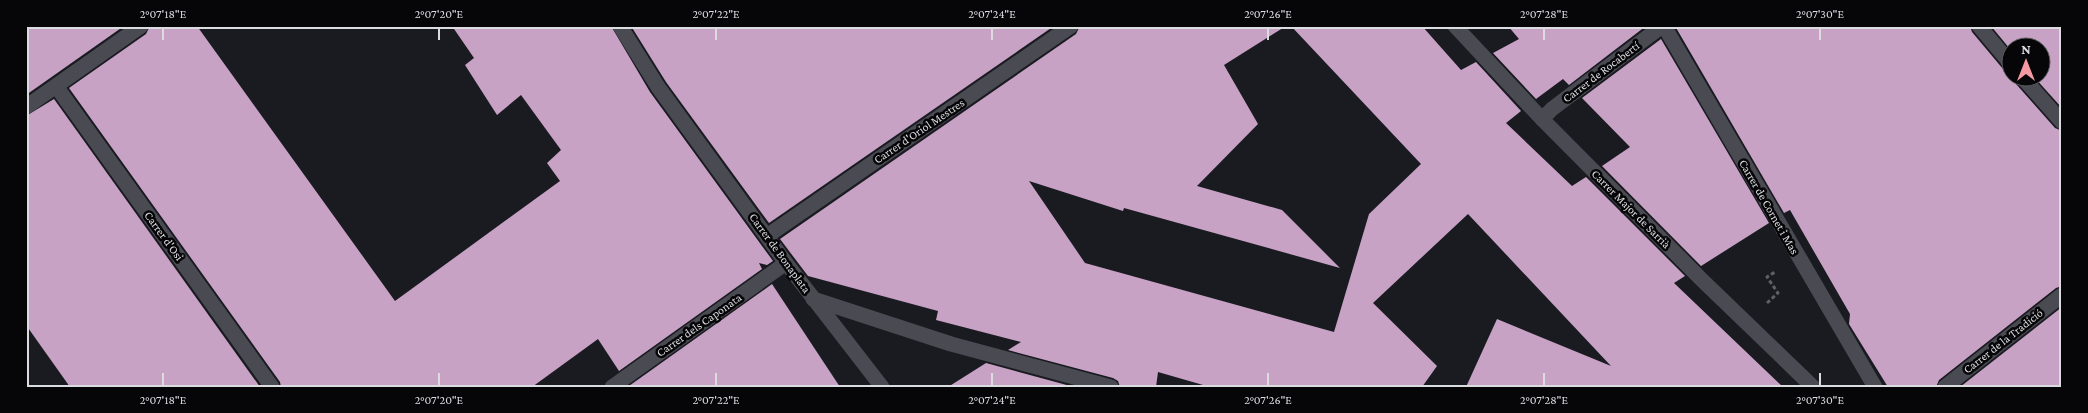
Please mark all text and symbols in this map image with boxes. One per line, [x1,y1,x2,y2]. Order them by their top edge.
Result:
text: 2°07'18"E [140,7,187,21]
text: 2°07'20"E [415,7,464,21]
text: 2°07'22"E [692,7,740,21]
text: 2°07'24"E [968,7,1016,21]
text: 2°07'26"E [1244,7,1292,21]
text: 2°07'28"E [1520,7,1568,21]
text: 2°07'30"E [1796,7,1844,21]
street label: Carrer de Rocabertí [1560,38,1643,105]
north arrow [2000,38,2050,88]
text: N [2021,41,2031,57]
street label: Carrer d'Oriol Mestres [871,95,967,167]
street label: Carrer de Cornet i Mas [1736,157,1802,257]
street label: Carrer Major de Sarrià [1589,167,1674,252]
street label: Carrer d'Osi [141,209,187,263]
street label: Carrer de Bonaplata [746,210,814,296]
street label: Carrer dels Caponata [654,290,745,360]
street label: Carrer de la Tradició [1960,306,2046,376]
text: 2°07'18"E [140,393,187,407]
text: 2°07'20"E [415,393,464,407]
text: 2°07'22"E [692,393,740,407]
text: 2°07'24"E [968,393,1016,407]
text: 2°07'26"E [1244,393,1292,407]
text: 2°07'28"E [1520,393,1568,407]
text: 2°07'30"E [1796,393,1844,407]

